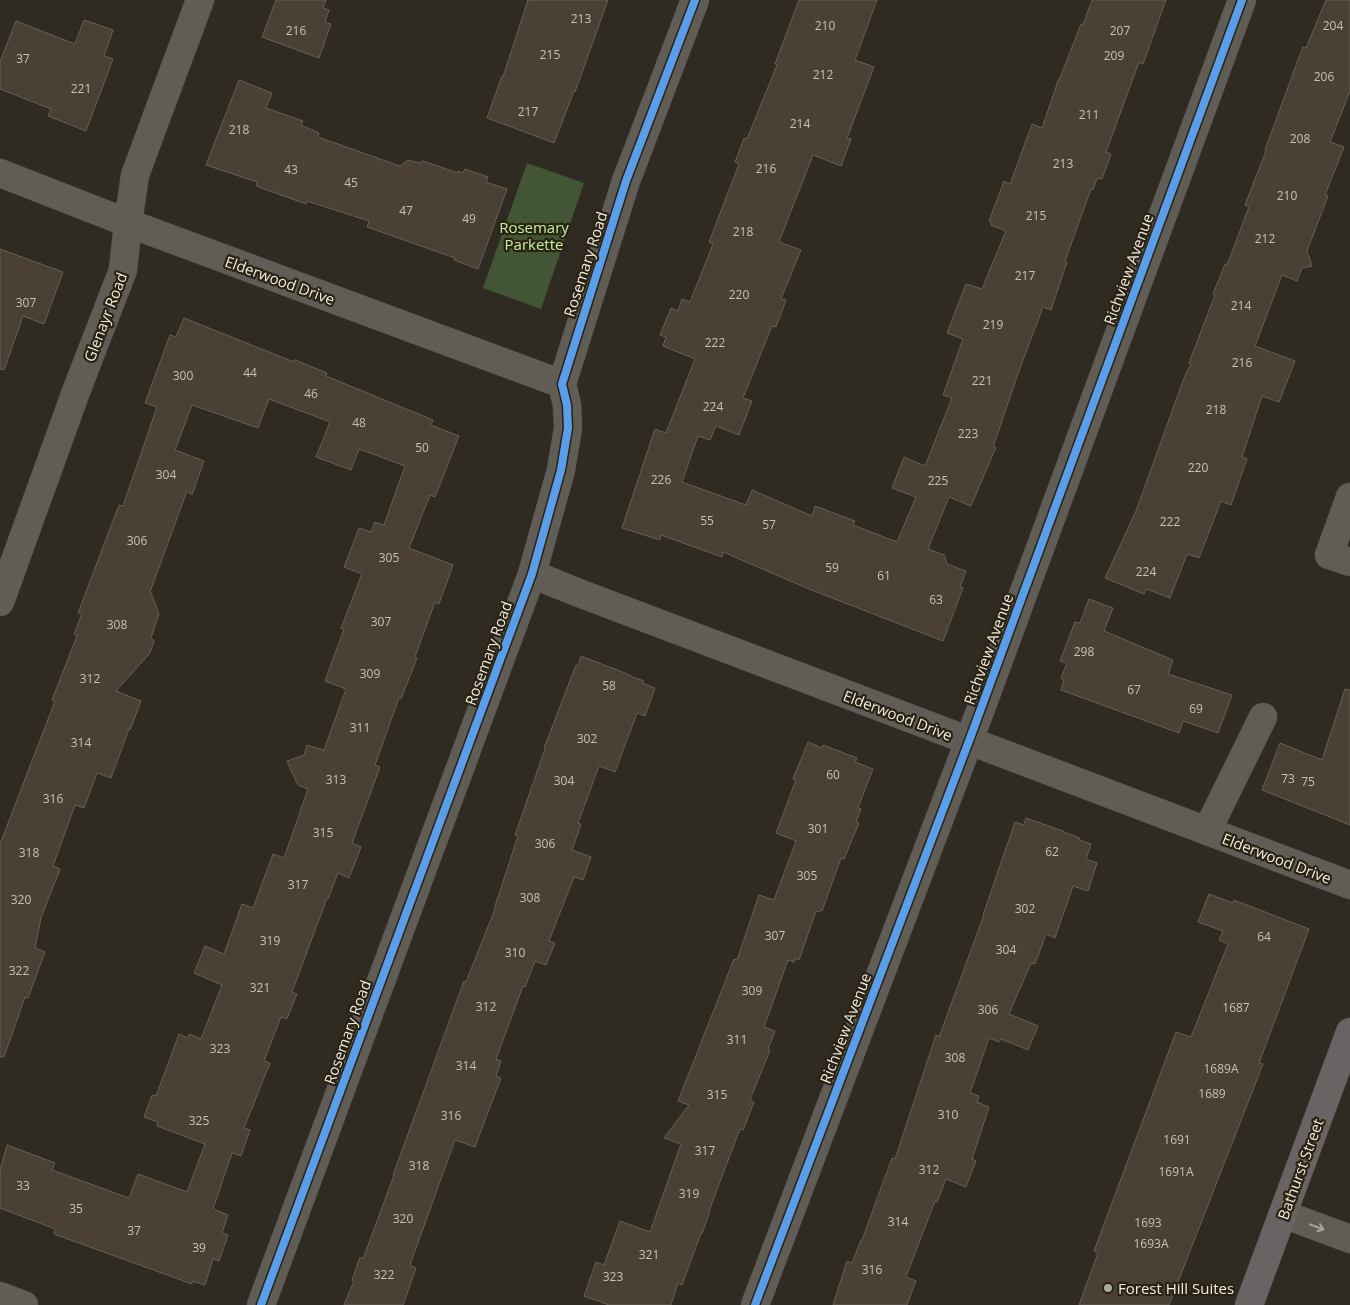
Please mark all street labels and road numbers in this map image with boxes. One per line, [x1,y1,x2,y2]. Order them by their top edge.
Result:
street label: Rosemary Road [559,209,611,319]
street label: Richview Avenue [1099,211,1157,327]
street label: Elderwood Drive [222,251,338,309]
street label: Glenayr Road [79,270,131,364]
street label: Richview Avenue [959,591,1017,707]
street label: Rosemary Road [460,598,516,708]
street label: Elderwood Drive [841,685,955,745]
street label: Elderwood Drive [1220,828,1334,888]
street label: Richview Avenue [815,970,875,1086]
street label: Rosemary Road [319,977,375,1087]
street label: Bathurst Street [1272,1116,1328,1222]

